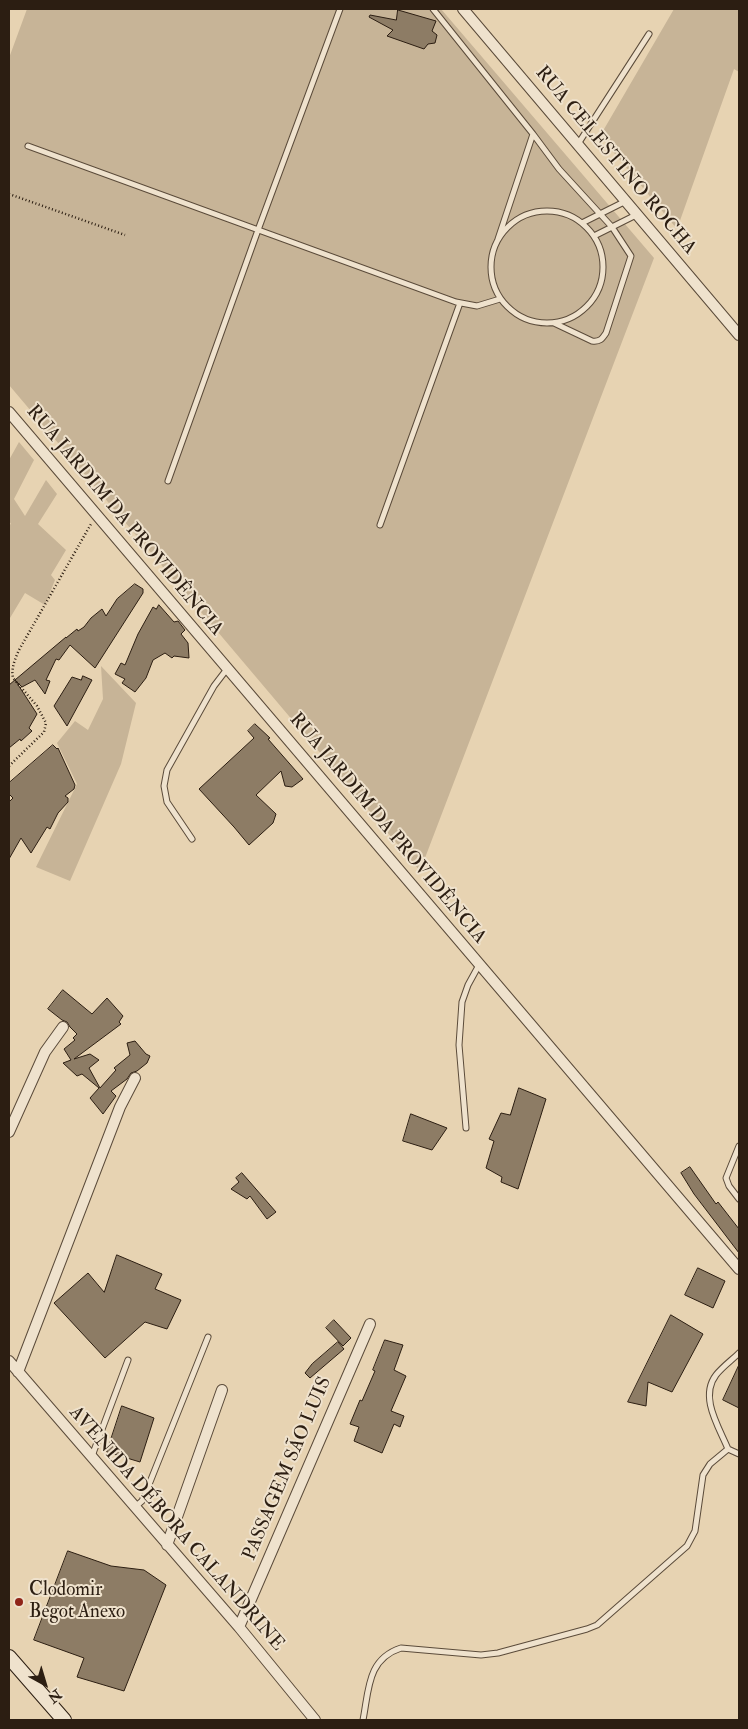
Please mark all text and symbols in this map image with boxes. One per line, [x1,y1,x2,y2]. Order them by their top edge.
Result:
street label: RUA CELESTINO ROCHA [530,62,700,260]
street label: RUA JARDIM DA PROVIDÊNCIA [21,401,227,641]
street label: RUA JARDIM DA PROVIDÊNCIA [284,709,490,949]
street label: PASSAGEM SÃO LUIS [239,1374,337,1564]
street label: AVENIDA DÉBORA CALANDRINE [63,1402,289,1656]
place label: Clodomir Begot Anexo [29,1580,125,1624]
marker: Clodomir Begot Anexo [13,1596,25,1608]
north arrow [20,1659,70,1709]
text: N [45,1685,65,1707]

